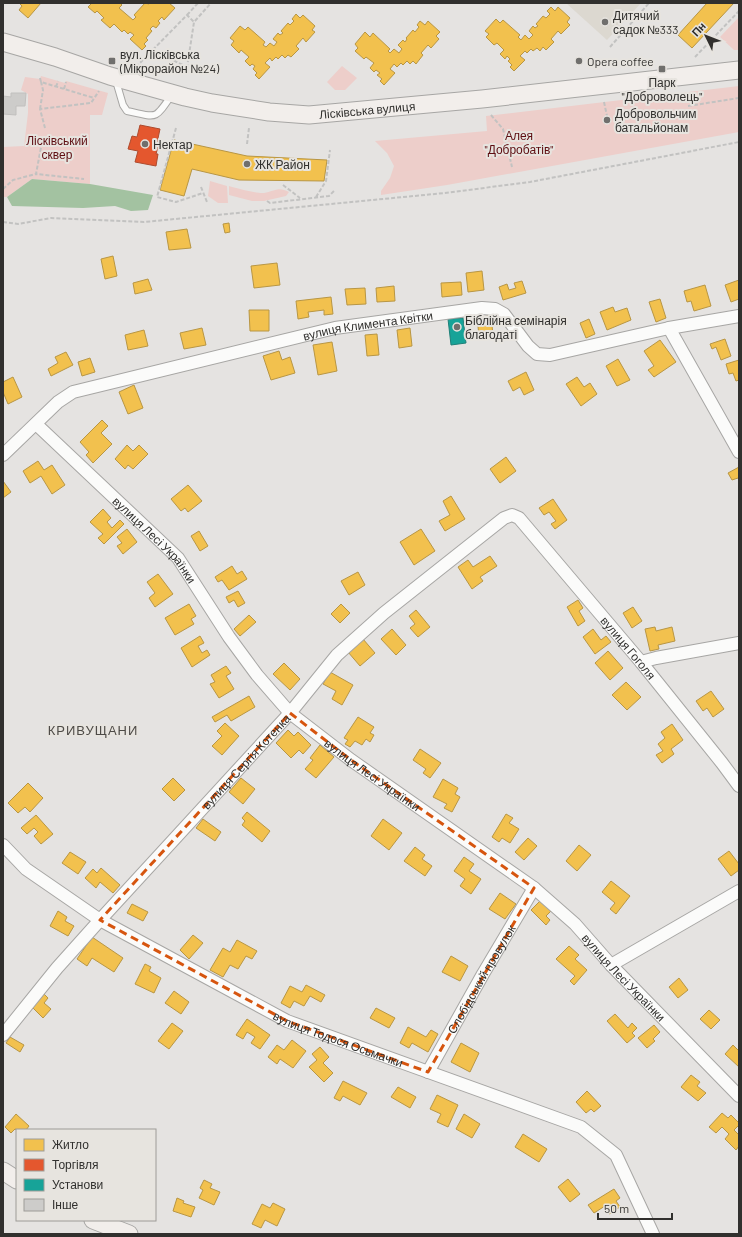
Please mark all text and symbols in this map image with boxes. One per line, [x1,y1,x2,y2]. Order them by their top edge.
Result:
place label: Дитячий садок №333 [613,8,678,37]
north arrow [686,16,726,56]
marker: Дитячий садок №333 [600,17,610,27]
text: Пн [689,19,708,39]
place label: вул. Лісківська (Мікрорайон №24) [119,47,220,76]
place label: Opera coffee [587,54,654,68]
marker: вул. Лісківська (Мікрорайон №24) [107,56,117,66]
marker: Opera coffee [574,56,584,66]
marker: Парк "Доброволець" [657,64,667,74]
place label: Парк "Доброволець" [622,75,702,104]
street label: Лісківська вулиця [318,98,416,121]
place label: Добровольчим батальйонам [615,106,696,134]
marker: Добровольчим батальйонам [602,115,612,125]
park label: Алея "Добробатів" [484,128,554,157]
park label: Лісківський сквер [26,133,88,162]
place label: Нектар [153,137,193,152]
marker: Нектар [140,139,150,149]
place label: ЖК Район [255,157,310,171]
marker: ЖК Район [242,159,252,169]
street label: вулиця Климента Квітки [301,308,434,343]
place label: Біблійна семінарія благодаті [465,313,567,342]
marker: Біблійна семінарія благодаті [452,322,462,332]
street label: вулиця Лесі Українки [110,493,199,585]
street label: вулиця Гоголя [598,613,659,682]
street label: вулиця Сергія Котенка [199,711,293,812]
district label: КРИВУЩАНИ [48,722,138,738]
street label: вулиця Лесі Українки [322,735,423,814]
street label: Слобідський провулок [444,921,518,1036]
street label: вулиця Лесі Українки [580,931,668,1024]
street label: вулиця Тодося Осьмачки [271,1008,405,1069]
legend [16,1129,156,1221]
text: Житло [52,1137,89,1151]
text: Торгівля [52,1157,98,1172]
text: Установи [52,1177,103,1191]
scale bar [598,1195,672,1221]
text: Інше [52,1197,79,1211]
text: 50 m [604,1201,629,1215]

